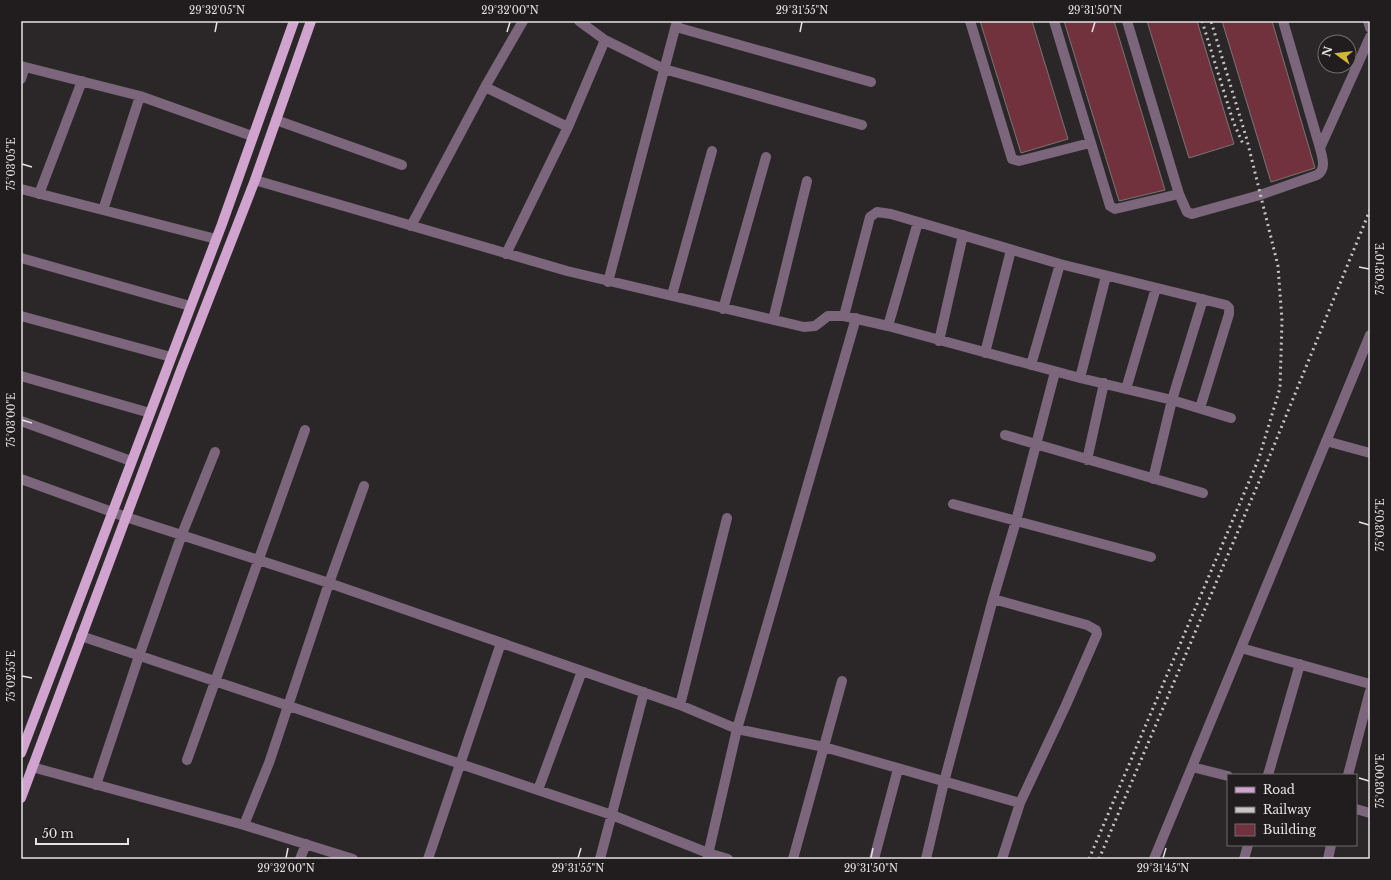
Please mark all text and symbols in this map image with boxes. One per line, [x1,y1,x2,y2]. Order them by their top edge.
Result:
text: 29°32'05"N [189,4,245,17]
text: 29°32'00"N [481,4,539,17]
text: 29°31'55"N [776,4,828,17]
text: 29°31'50"N [1068,4,1122,17]
north arrow [1317,34,1357,74]
text: N [1319,44,1336,58]
text: 75°03'05"E [5,137,18,191]
text: 75°03'10"E [1374,243,1387,295]
text: 75°03'00"E [5,393,18,447]
text: 75°03'05"E [1374,498,1387,552]
text: 75°02'55"E [5,650,18,702]
text: 75°03'00"E [1374,754,1387,808]
legend [1227,774,1357,846]
text: Road [1263,782,1295,797]
text: Railway [1263,802,1312,817]
scale bar [36,820,128,846]
text: Building [1263,822,1317,837]
text: 50 m [42,826,74,841]
text: 29°32'00"N [257,862,315,875]
text: 29°31'55"N [552,862,604,875]
text: 29°31'50"N [844,862,898,875]
text: 29°31'45"N [1137,862,1189,875]

